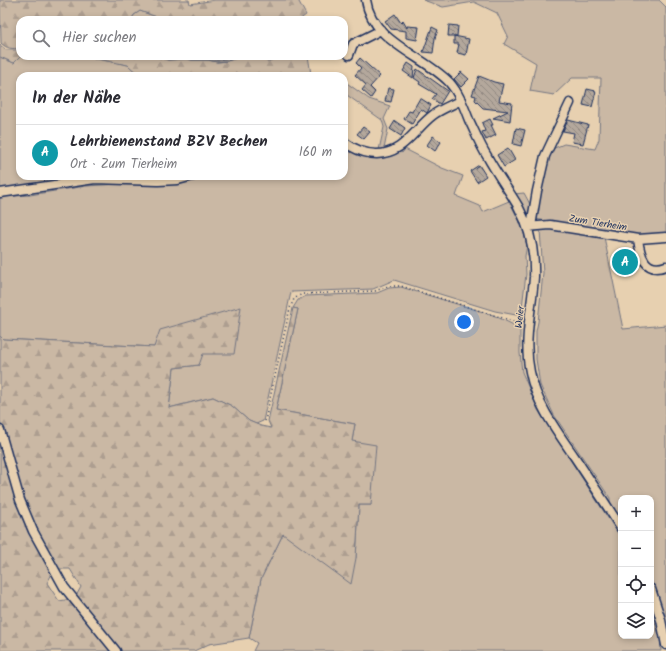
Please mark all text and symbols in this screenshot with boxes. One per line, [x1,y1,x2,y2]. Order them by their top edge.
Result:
search box [16,16,348,60]
text: Hier suchen [62,26,136,50]
icon: search [30,27,52,49]
text: In der Nähe [32,85,121,112]
text: Lehrbienenstand BZV Bechen [70,130,268,154]
text: A [41,142,49,163]
text: 160 m [299,142,332,163]
text: Ort · Zum Tierheim [70,154,177,175]
street label: Zum Tierheim [568,210,628,235]
pin: A [612,247,638,277]
street label: Weier [511,304,529,329]
your location [454,312,474,332]
map controls [618,495,654,639]
button: + [618,495,654,531]
button: − [618,531,654,567]
button: locate [618,567,654,603]
button: layers [618,603,654,639]

